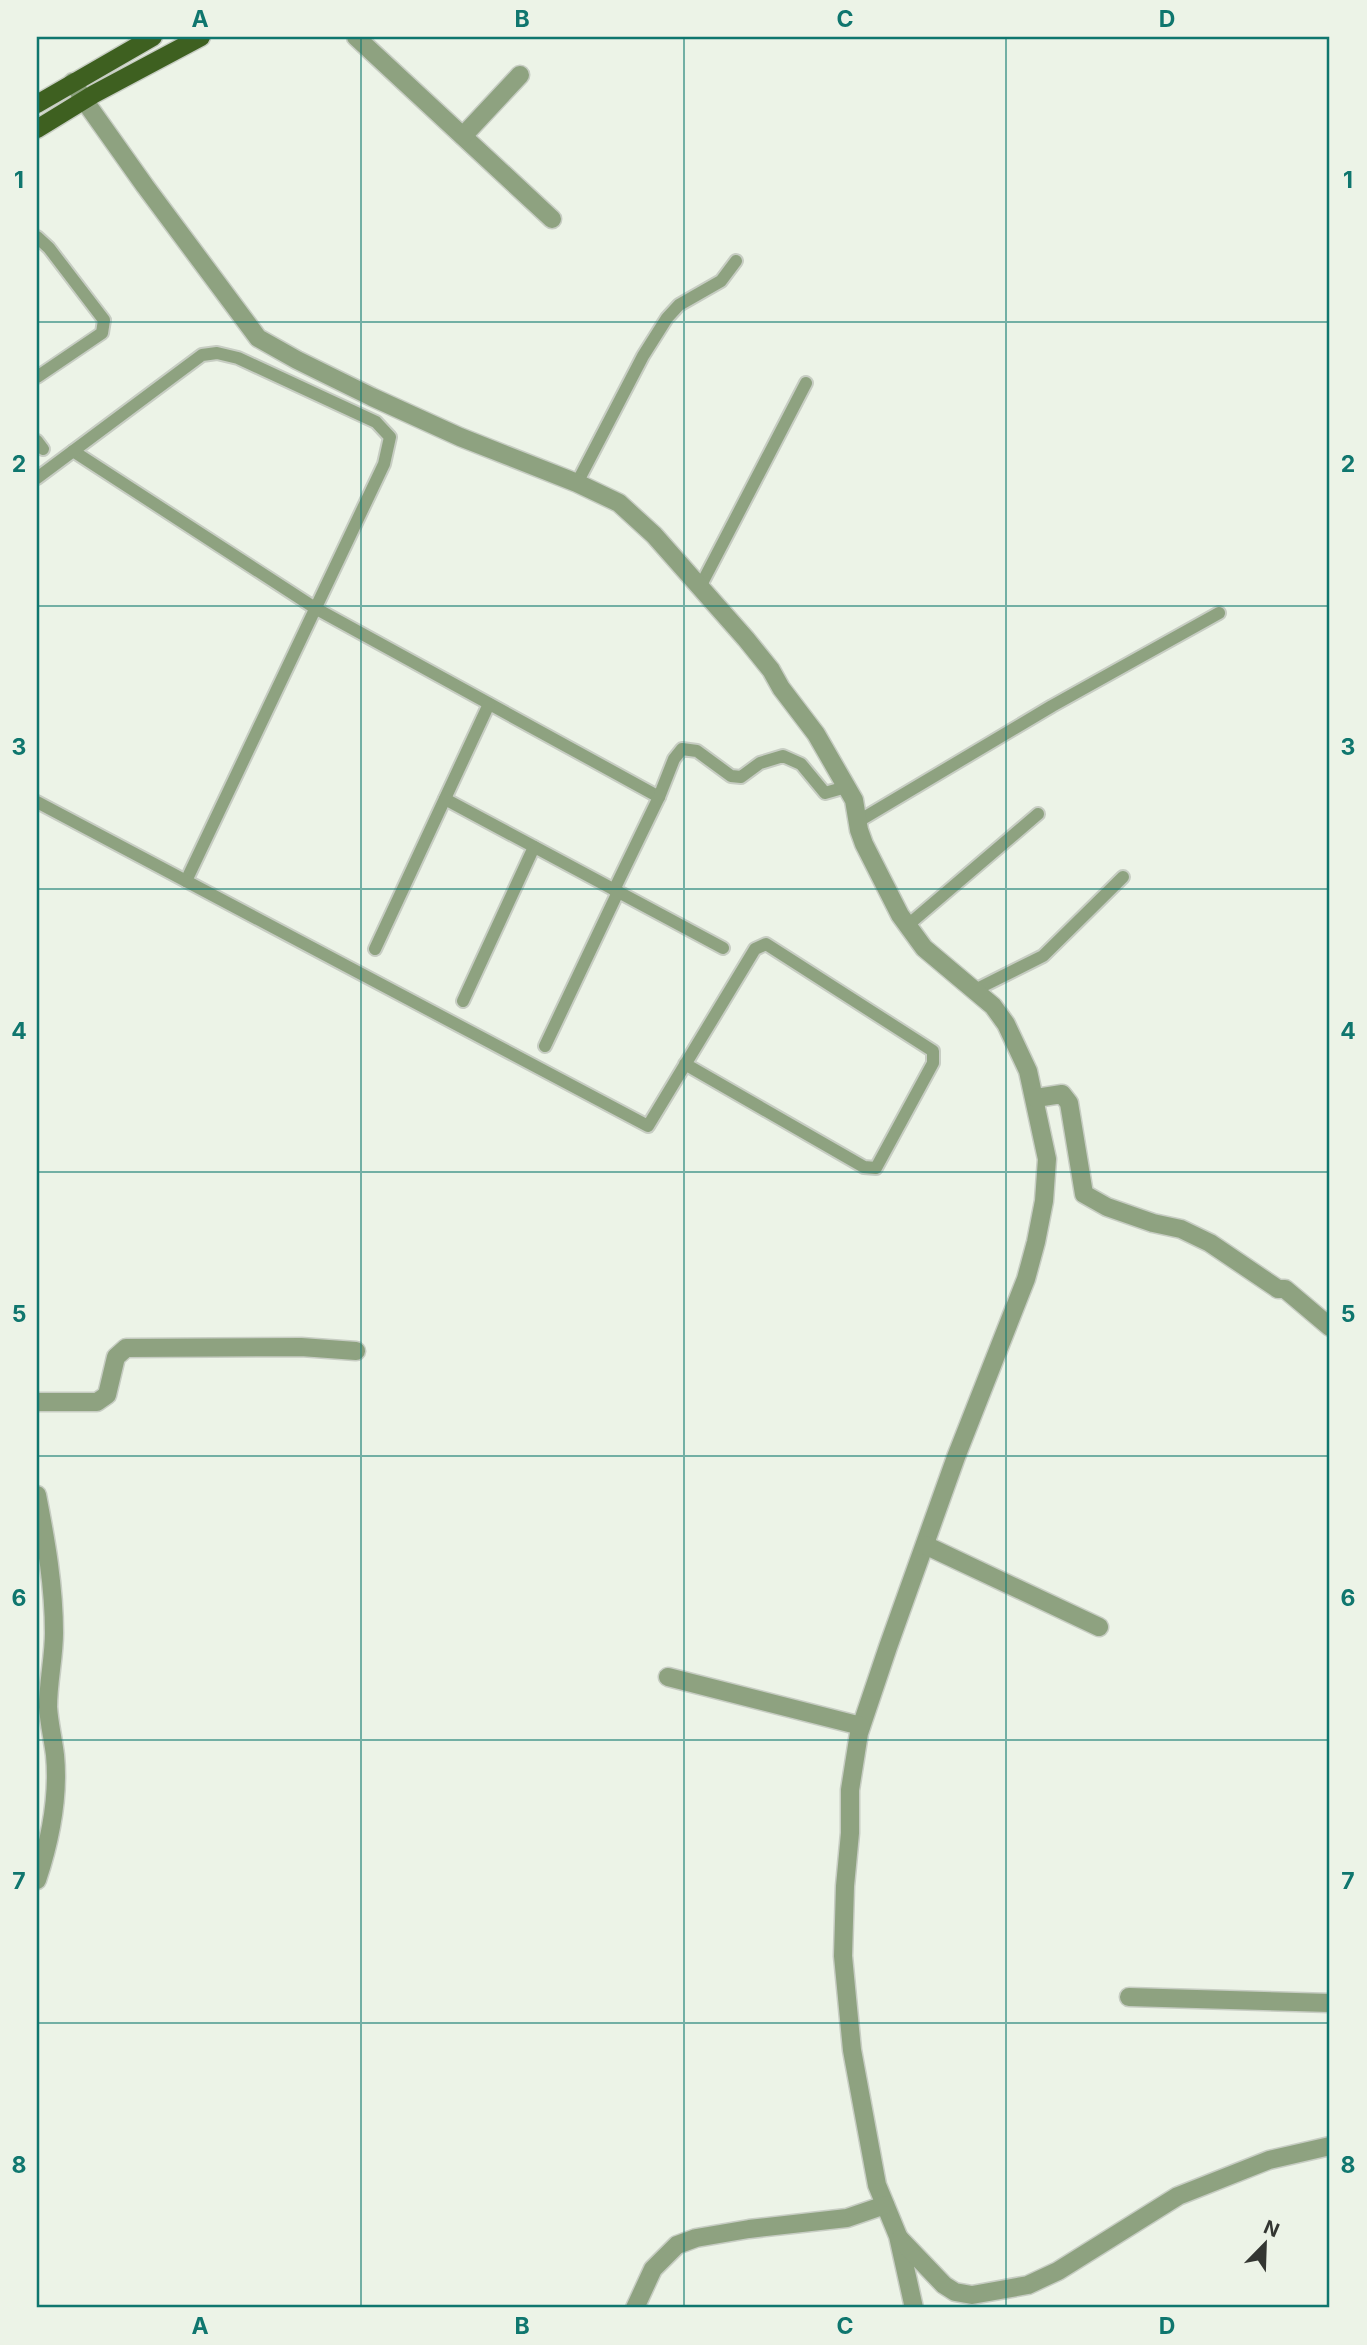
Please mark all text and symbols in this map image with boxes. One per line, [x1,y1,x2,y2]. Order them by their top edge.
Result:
text: A [191,5,209,33]
text: B [514,5,530,33]
text: C [836,5,854,33]
text: D [1159,5,1175,33]
text: 1 [14,166,24,194]
text: 1 [1343,166,1353,194]
text: 2 [12,450,26,478]
text: 2 [1341,450,1355,478]
text: 3 [12,733,26,761]
text: 3 [1341,733,1355,761]
text: 4 [11,1017,27,1045]
text: 4 [1340,1017,1356,1045]
text: 5 [12,1300,26,1328]
text: 5 [1341,1300,1355,1328]
text: 6 [12,1584,26,1612]
text: 6 [1341,1584,1355,1612]
text: 7 [12,1867,26,1895]
text: 7 [1341,1867,1355,1895]
text: 8 [12,2151,26,2179]
text: 8 [1341,2151,1355,2179]
north arrow [1230,2208,1300,2278]
text: N [1260,2215,1283,2242]
text: A [191,2312,209,2340]
text: B [514,2312,530,2340]
text: C [836,2312,854,2340]
text: D [1159,2312,1175,2340]

